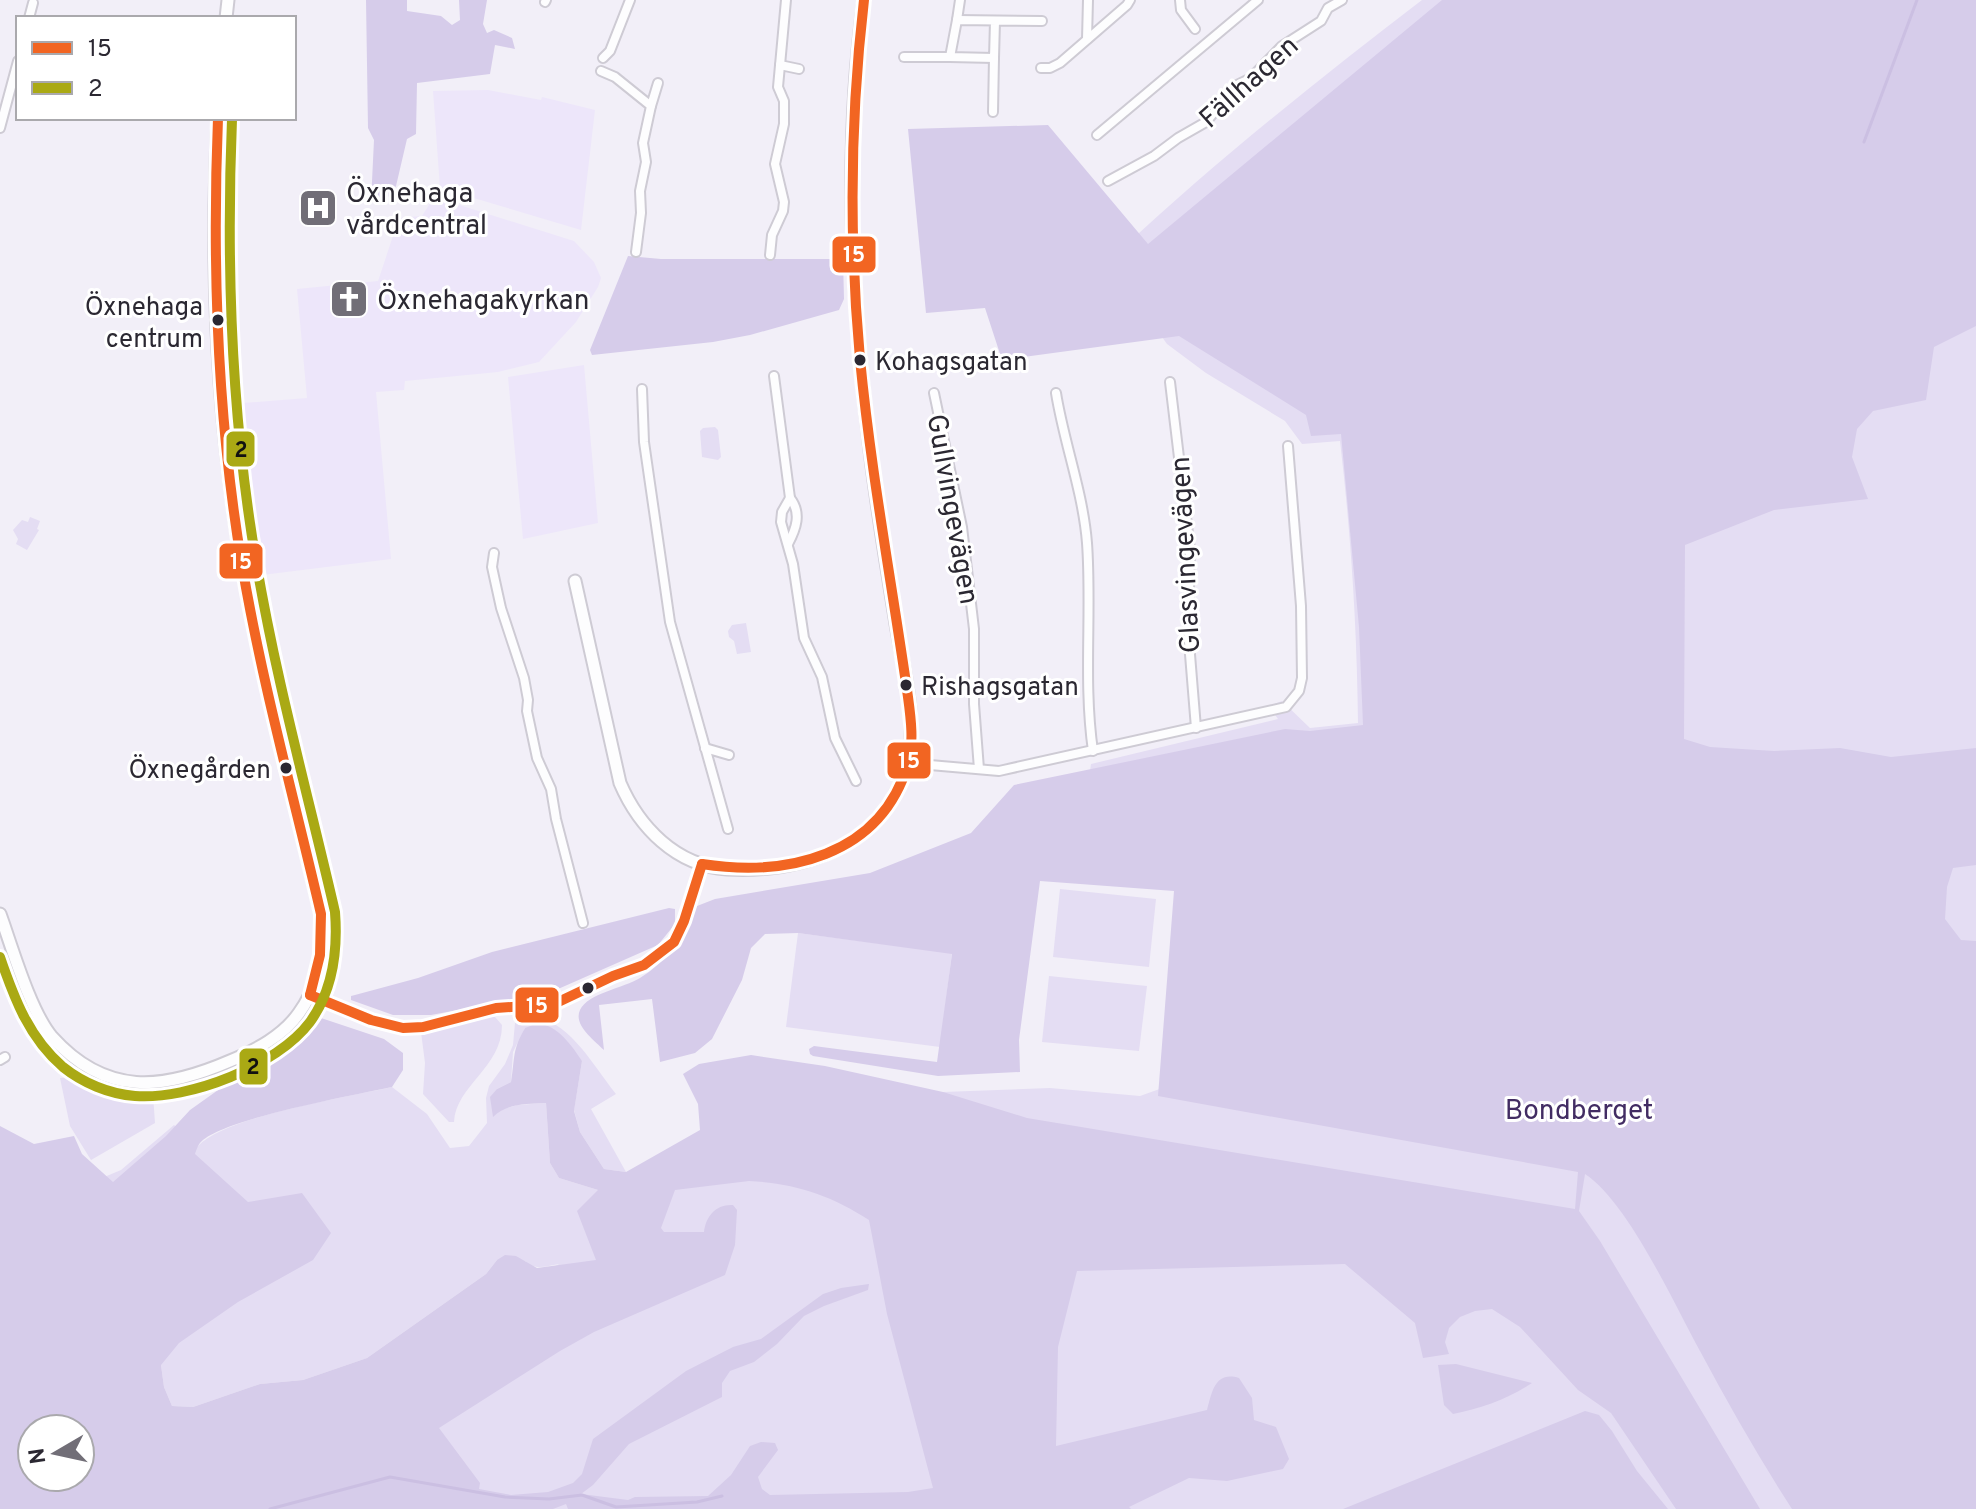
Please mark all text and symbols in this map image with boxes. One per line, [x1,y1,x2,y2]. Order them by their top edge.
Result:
legend [16,16,296,120]
street label: Fällhagen [1193,29,1307,137]
text: 15 [88,35,112,65]
text: 2 [88,75,103,105]
place label: Öxnehaga vårdcentral [346,175,487,245]
hospital icon: Öxnehaga vårdcentral [297,187,339,229]
line badge: 15 [831,235,877,274]
text: 15 [843,243,865,270]
church icon: Öxnehagakyrkan [328,278,370,320]
place label: Öxnehagakyrkan [377,282,590,320]
place label: Öxnehaga centrum [85,291,203,357]
marker: Öxnehaga centrum [210,312,226,328]
place label: Kohagsgatan [875,347,1028,380]
marker: Kohagsgatan [852,352,868,368]
street label: Gullvingevägen [917,412,986,608]
line badge: 2 [225,430,256,468]
text: 2 [234,438,248,465]
street label: Glasvingevägen [1164,456,1210,654]
line badge: 15 [218,542,264,580]
text: 15 [230,550,252,577]
place label: Rishagsgatan [921,672,1079,705]
marker: Rishagsgatan [898,677,914,693]
line badge: 15 [886,741,932,780]
text: 15 [898,749,920,776]
place label: Öxnegården [128,754,271,788]
marker: Öxnegården [278,760,294,776]
unlabelled marker [580,980,596,996]
line badge: 15 [514,986,560,1024]
text: 15 [526,994,548,1021]
line badge: 2 [238,1047,269,1086]
text: 2 [246,1055,260,1082]
park label: Bondberget [1505,1094,1653,1130]
north arrow [16,1413,96,1493]
text: N [24,1446,53,1466]

